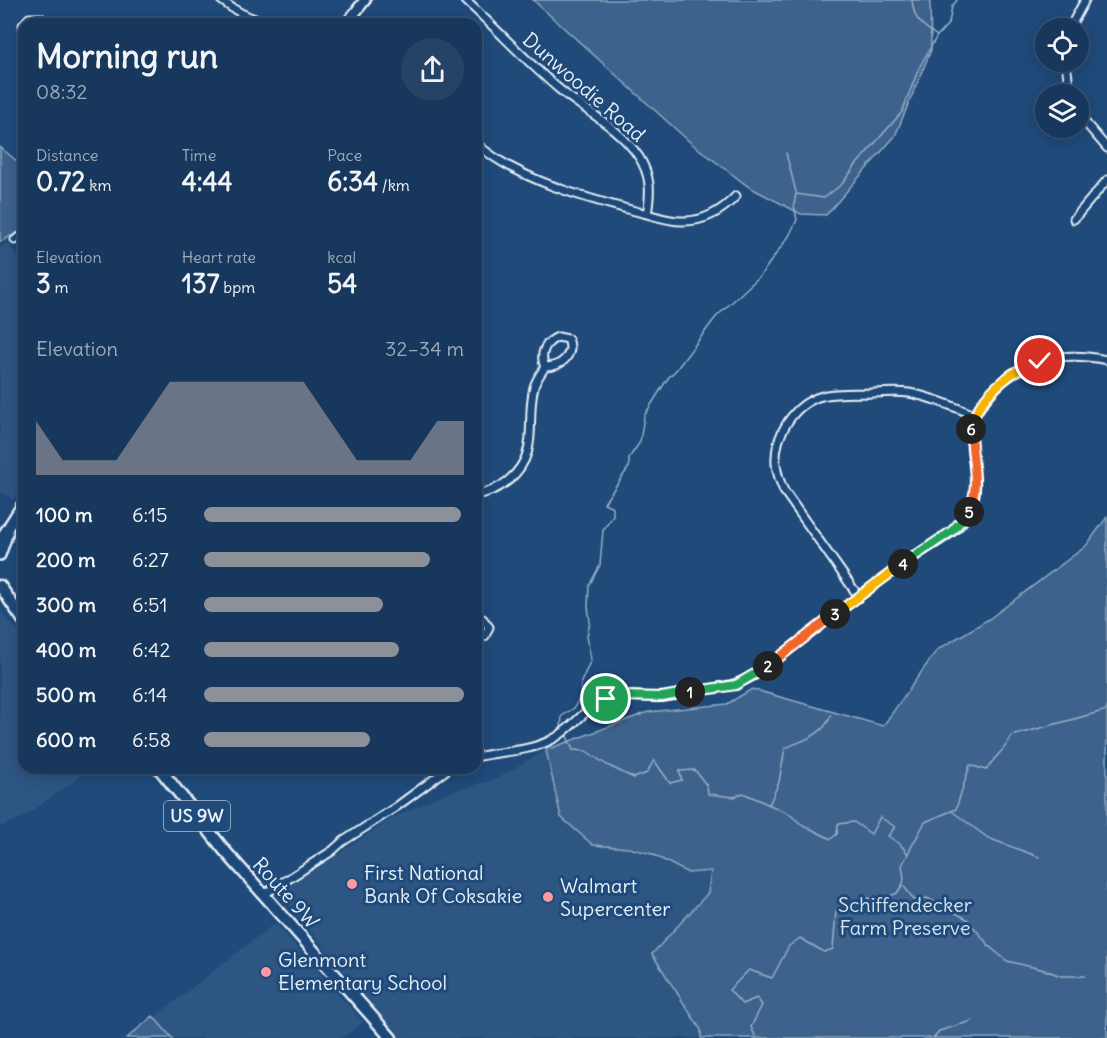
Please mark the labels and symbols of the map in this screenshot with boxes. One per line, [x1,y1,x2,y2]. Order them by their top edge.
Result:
street label: Dunwoodie Road [518,27,651,147]
pin [1014,335,1065,386]
pin: 6 [956,414,986,444]
pin: 5 [954,497,984,527]
pin: 4 [888,549,918,579]
pin: 3 [820,599,850,629]
pin: 2 [753,651,783,681]
pin [580,673,631,724]
pin: 1 [675,677,705,707]
road number: US 9W [164,801,230,831]
street label: Route 9W [248,852,325,933]
place label: First National Bank Of Coksakie [364,860,522,908]
place label: Walmart Supercenter [560,873,670,921]
marker: First National Bank Of Coksakie [345,877,359,891]
marker: Walmart Supercenter [541,890,555,904]
park label: Schiffendecker Farm Preserve [838,892,972,940]
place label: Glenmont Elementary School [278,947,447,995]
marker: Glenmont Elementary School [259,965,273,979]

